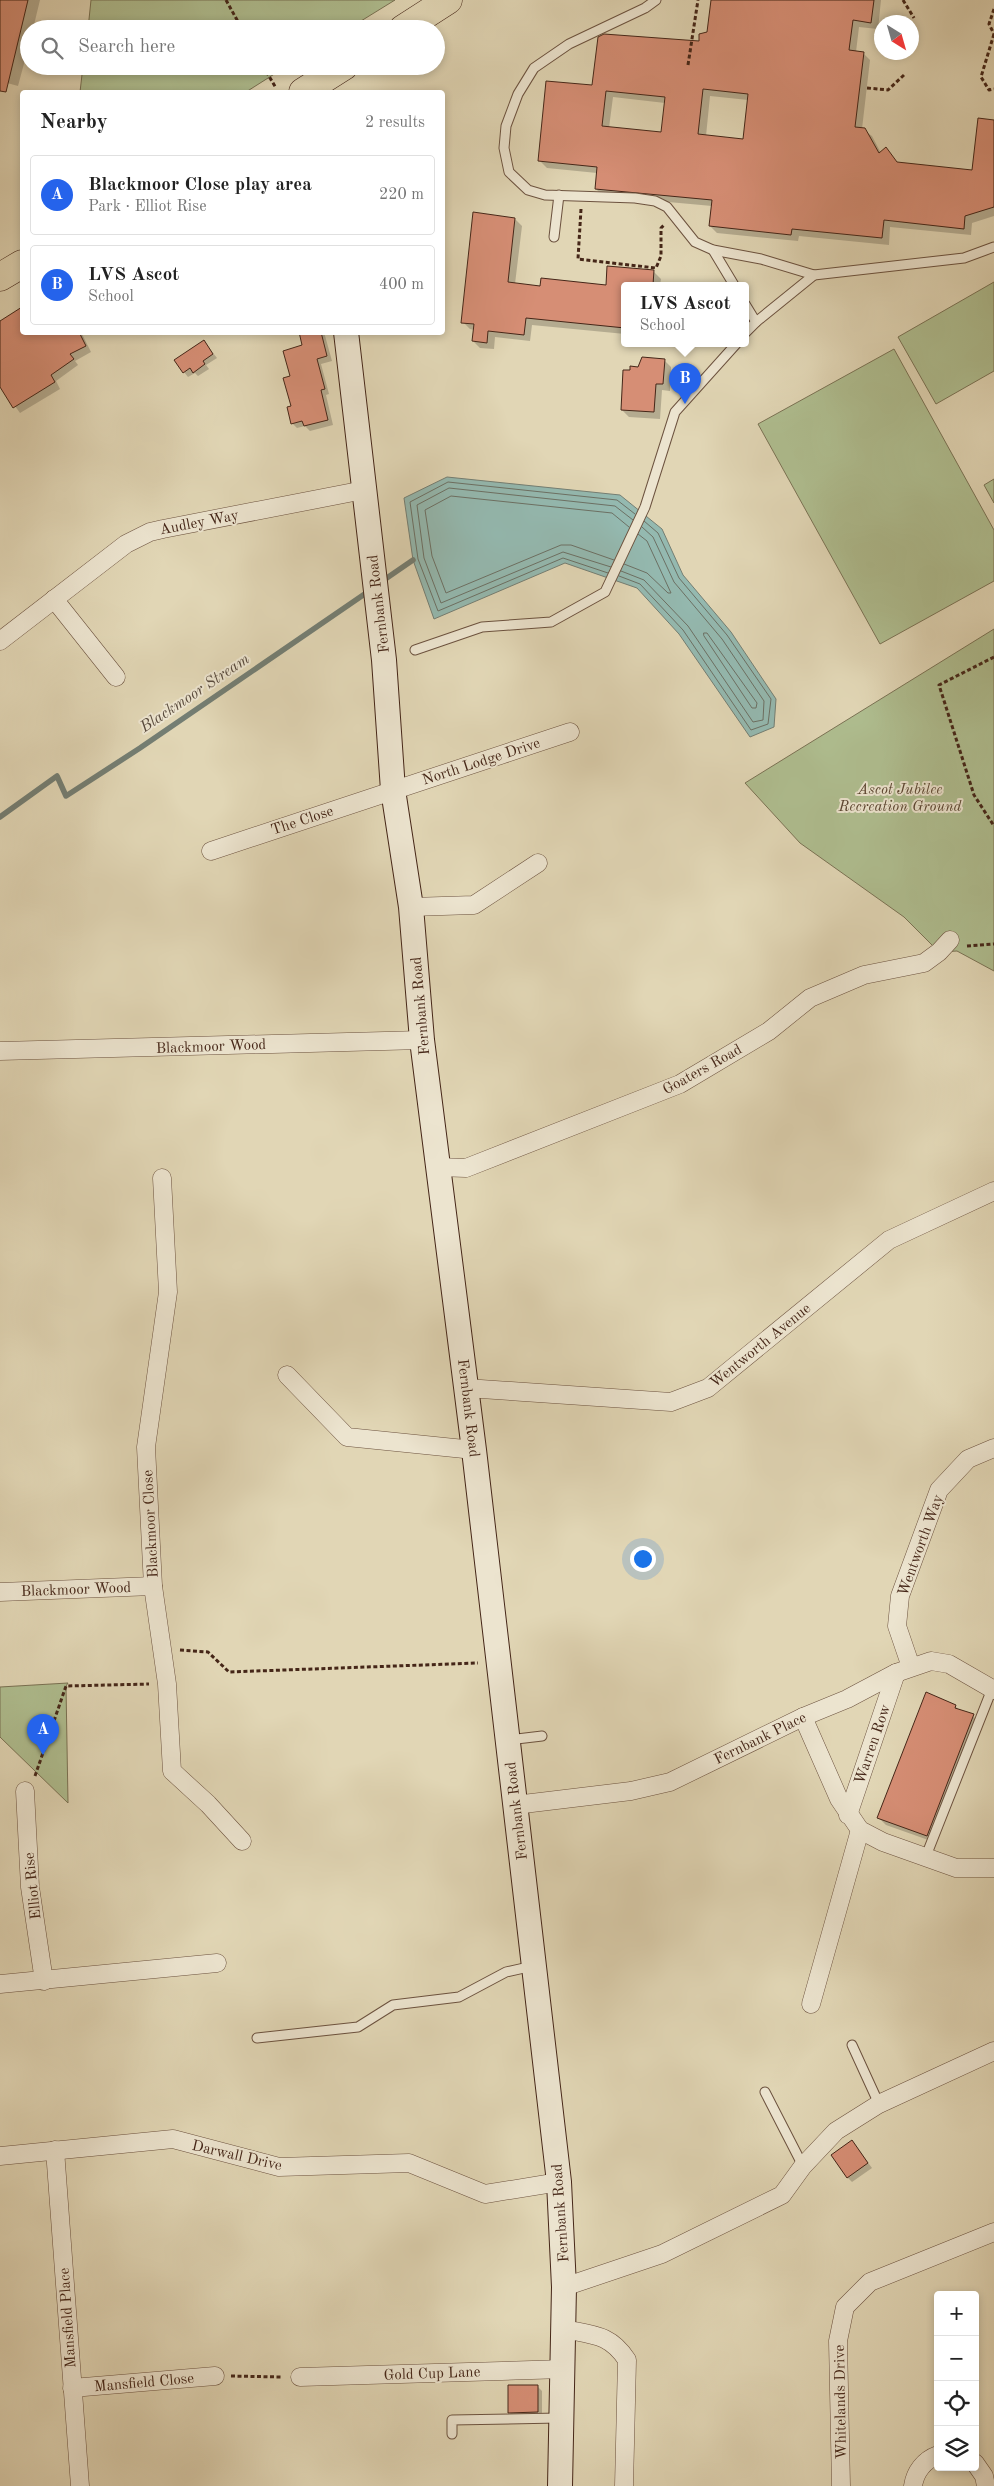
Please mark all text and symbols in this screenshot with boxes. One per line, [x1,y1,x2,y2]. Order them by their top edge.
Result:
north arrow [874,15,919,60]
search box [20,20,445,75]
icon: search [38,34,66,62]
text: Search here [78,38,175,57]
text: Nearby [40,112,108,133]
text: 2 results [365,115,425,131]
text: Blackmoor Close play area [88,176,312,195]
text: A [51,187,63,203]
text: 220 m [379,187,424,203]
text: Park · Elliot Rise [88,199,207,215]
text: LVS Ascot [88,266,179,285]
text: B [51,277,63,293]
text: 400 m [379,277,424,293]
popup [621,282,749,347]
text: School [88,289,134,305]
text: LVS Ascot [639,295,731,314]
text: School [639,318,685,334]
pin: B [669,363,701,404]
street label: Audley Way [158,508,240,538]
street label: Fernbank Road [366,554,393,654]
water label: Blackmoor Stream [137,651,253,737]
street label: North Lodge Drive [421,736,543,789]
park label: Ascot Jubilee Recreation Ground [837,783,963,815]
street label: The Close [269,804,336,839]
street label: Fernbank Road [410,956,433,1056]
street label: Blackmoor Wood [156,1038,267,1057]
street label: Goaters Road [661,1042,745,1098]
street label: Wentworth Avenue [708,1301,814,1391]
street label: Fernbank Road [454,1358,481,1458]
street label: Blackmoor Close [141,1469,162,1578]
street label: Wentworth Way [896,1493,947,1598]
your location [630,1546,656,1572]
street label: Blackmoor Wood [21,1581,132,1600]
street label: Warren Row [853,1702,894,1786]
street label: Fernbank Place [712,1711,809,1768]
pin: A [27,1714,59,1755]
street label: Fernbank Road [504,1761,531,1861]
street label: Elliot Rise [22,1851,44,1920]
street label: Darwall Drive [190,2139,283,2174]
street label: Fernbank Road [551,2163,572,2263]
street label: Mansfield Place [57,2267,79,2369]
map controls [934,2291,979,2471]
button: + [934,2291,979,2336]
button: − [934,2336,979,2381]
street label: Whitelands Drive [833,2344,850,2459]
street label: Gold Cup Lane [383,2365,481,2384]
street label: Mansfield Close [93,2372,195,2395]
button: locate [934,2381,979,2426]
button: layers [934,2426,979,2471]

